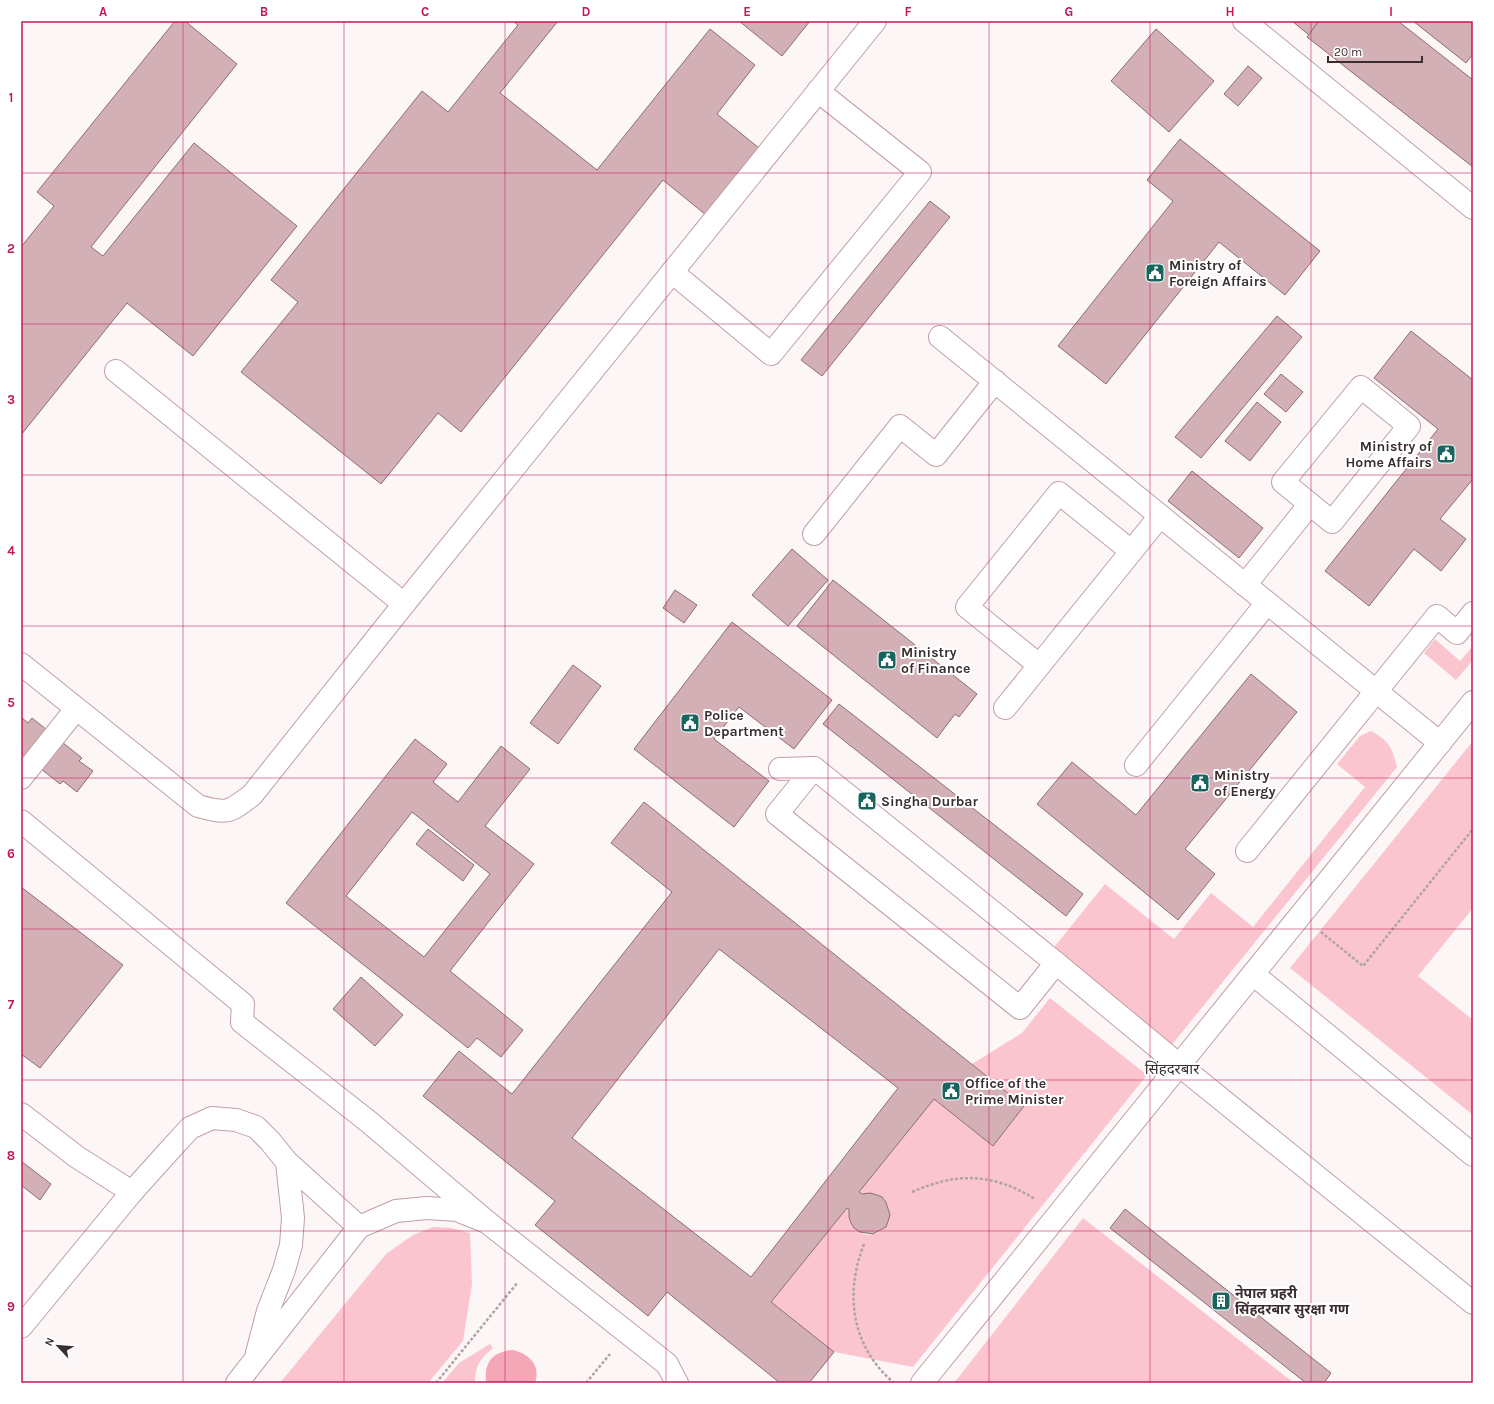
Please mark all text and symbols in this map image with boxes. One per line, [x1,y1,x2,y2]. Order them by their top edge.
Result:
text: A [99,4,107,19]
text: B [260,4,268,19]
text: C [421,4,429,19]
text: D [582,4,591,19]
text: E [743,4,751,19]
text: F [904,4,912,19]
text: G [1065,4,1073,19]
text: H [1225,4,1235,19]
text: I [1389,4,1393,19]
scale bar [1328,38,1422,64]
text: 20 m [1334,45,1362,59]
text: 1 [9,90,13,105]
text: 2 [7,241,15,256]
place label: Ministry of Foreign Affairs [1169,257,1267,290]
public building icon: Ministry of Foreign Affairs [1144,262,1166,284]
text: 3 [7,392,15,407]
place label: Ministry of Home Affairs [1345,438,1433,471]
public building icon: Ministry of Home Affairs [1435,443,1457,465]
text: 4 [7,543,15,558]
place label: Ministry of Finance [901,644,970,677]
public building icon: Ministry of Finance [876,649,898,671]
text: 5 [7,695,15,710]
place label: Police Department [704,707,784,740]
public building icon: Police Department [679,712,701,734]
place label: Ministry of Energy [1214,767,1276,800]
public building icon: Ministry of Energy [1189,772,1211,794]
public building icon: Singha Durbar [856,790,878,812]
place label: Singha Durbar [881,793,979,810]
text: 6 [7,846,15,861]
text: 7 [8,997,15,1012]
district label: सिंहदरबार [1145,1060,1200,1078]
place label: Office of the Prime Minister [965,1075,1064,1108]
public building icon: Office of the Prime Minister [940,1080,962,1102]
text: 8 [7,1148,15,1163]
place label: नेपाल प्रहरी सिंहदरबार सुरक्षा गण [1235,1284,1350,1319]
building icon: नेपाल प्रहरी सिंहदरबार सुरक्षा गण [1210,1290,1232,1312]
text: 9 [7,1299,15,1314]
north arrow [38,1326,78,1366]
text: N [42,1335,57,1348]

